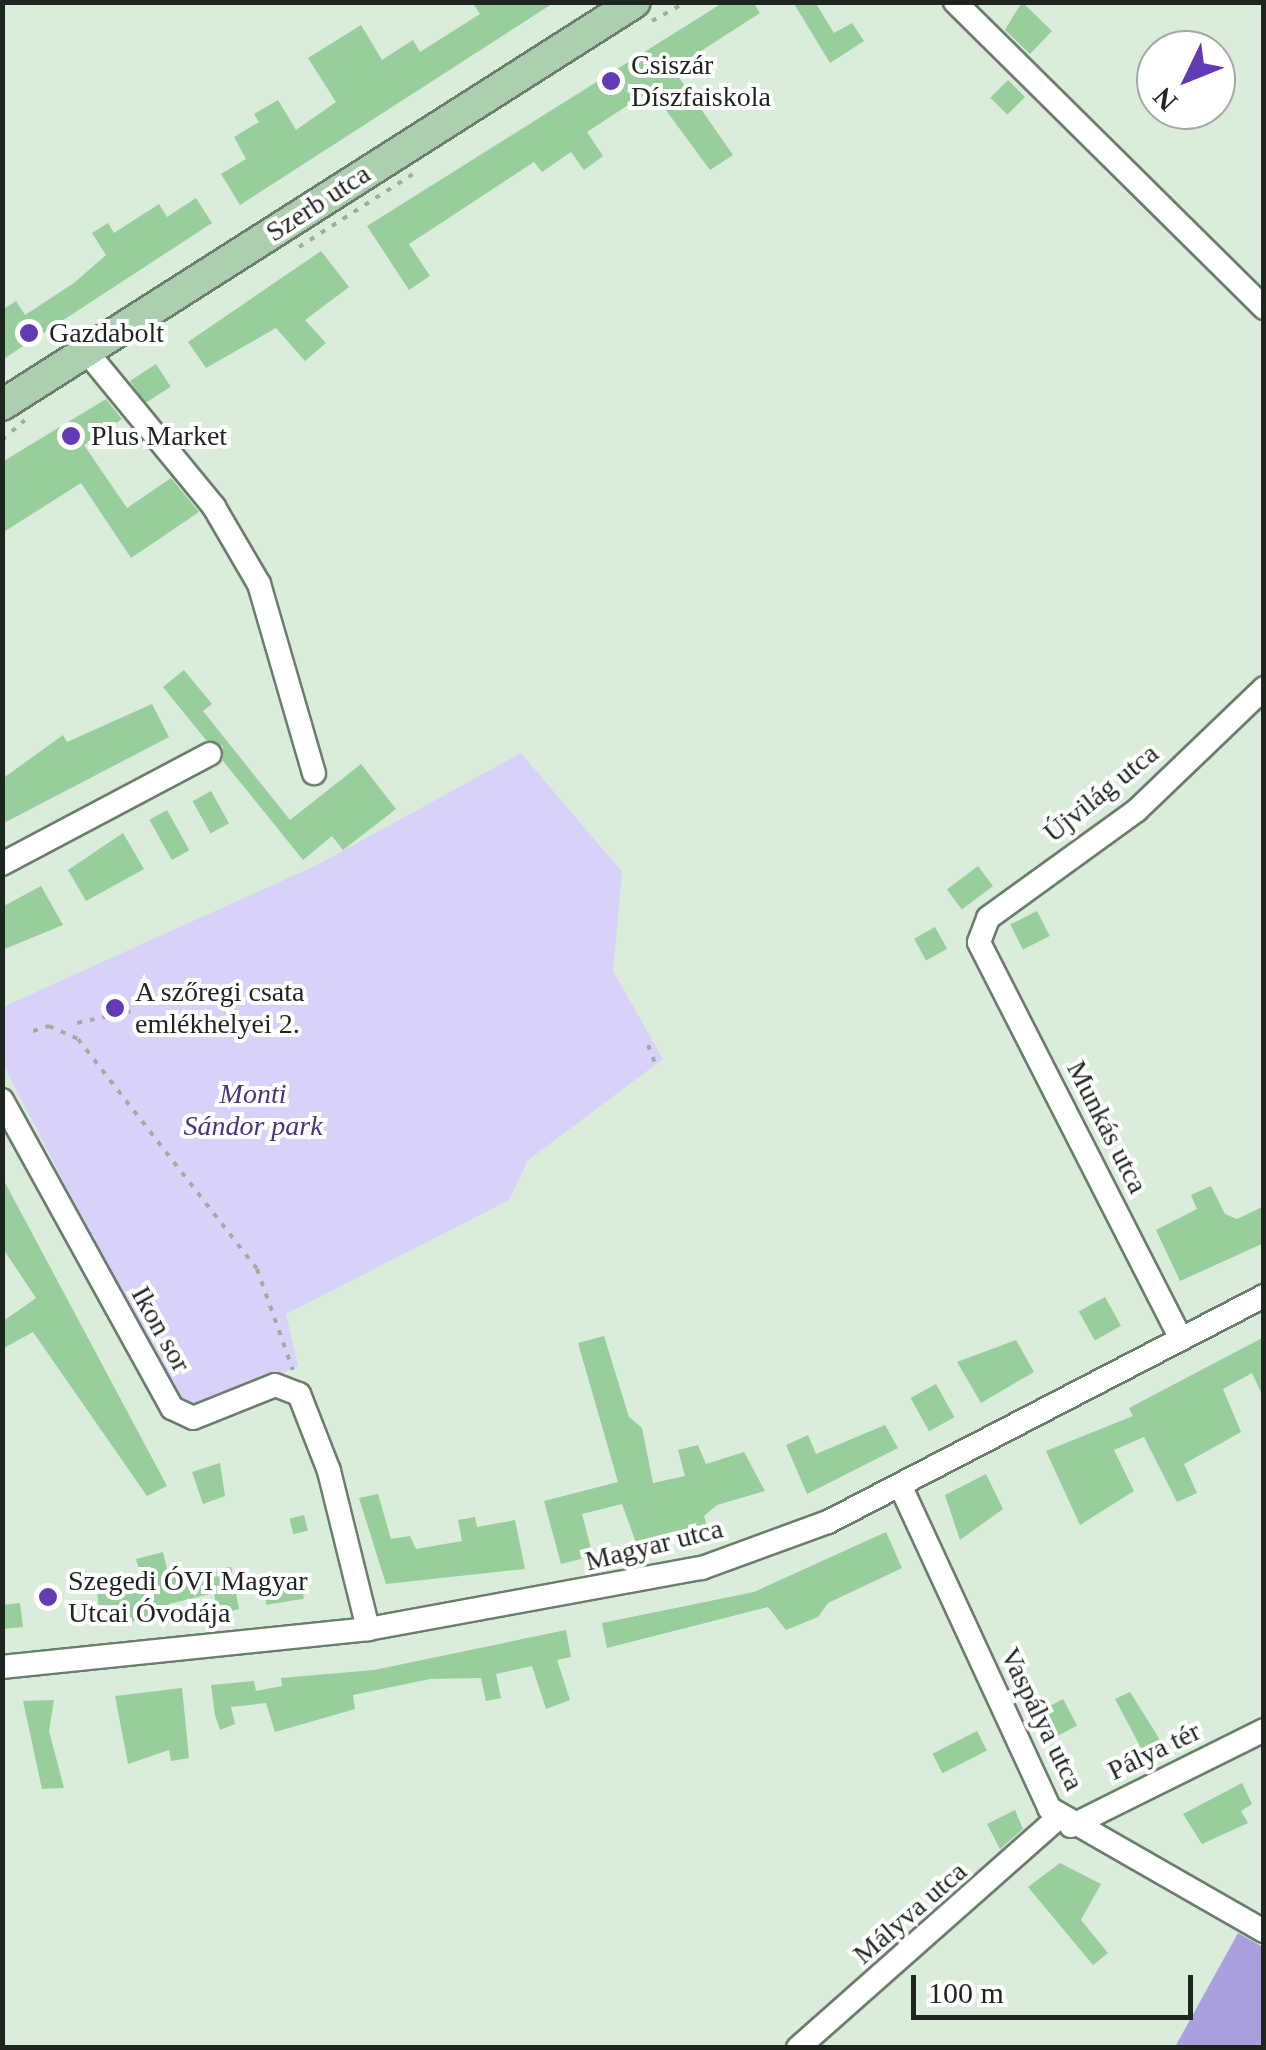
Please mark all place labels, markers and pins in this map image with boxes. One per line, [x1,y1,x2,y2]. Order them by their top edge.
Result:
place label: Csiszár Díszfaiskola [631,48,771,114]
marker: Csiszár Díszfaiskola [600,70,622,92]
place label: Gazdabolt [49,316,164,350]
marker: Gazdabolt [18,322,40,344]
place label: Plus Market [91,419,227,453]
marker: Plus Market [60,425,82,447]
place label: A szőregi csata emlékhelyei 2. [135,975,306,1041]
marker: A szőregi csata emlékhelyei 2. [104,997,126,1019]
place label: Szegedi ÓVI Magyar Utcai Óvodája [68,1564,307,1630]
marker: Szegedi ÓVI Magyar Utcai Óvodája [37,1586,59,1608]

